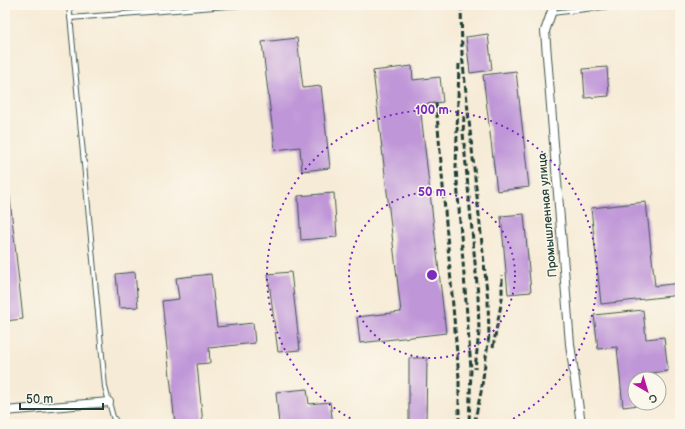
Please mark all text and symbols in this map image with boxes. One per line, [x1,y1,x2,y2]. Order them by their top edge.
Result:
text: 100 m [415,103,449,118]
street label: Промышленная улица [535,152,560,278]
text: 50 m [418,185,446,200]
centre of rings [425,268,439,282]
north arrow [627,371,667,411]
scale bar [20,385,103,411]
text: С [646,391,660,406]
text: 50 m [26,392,53,407]

